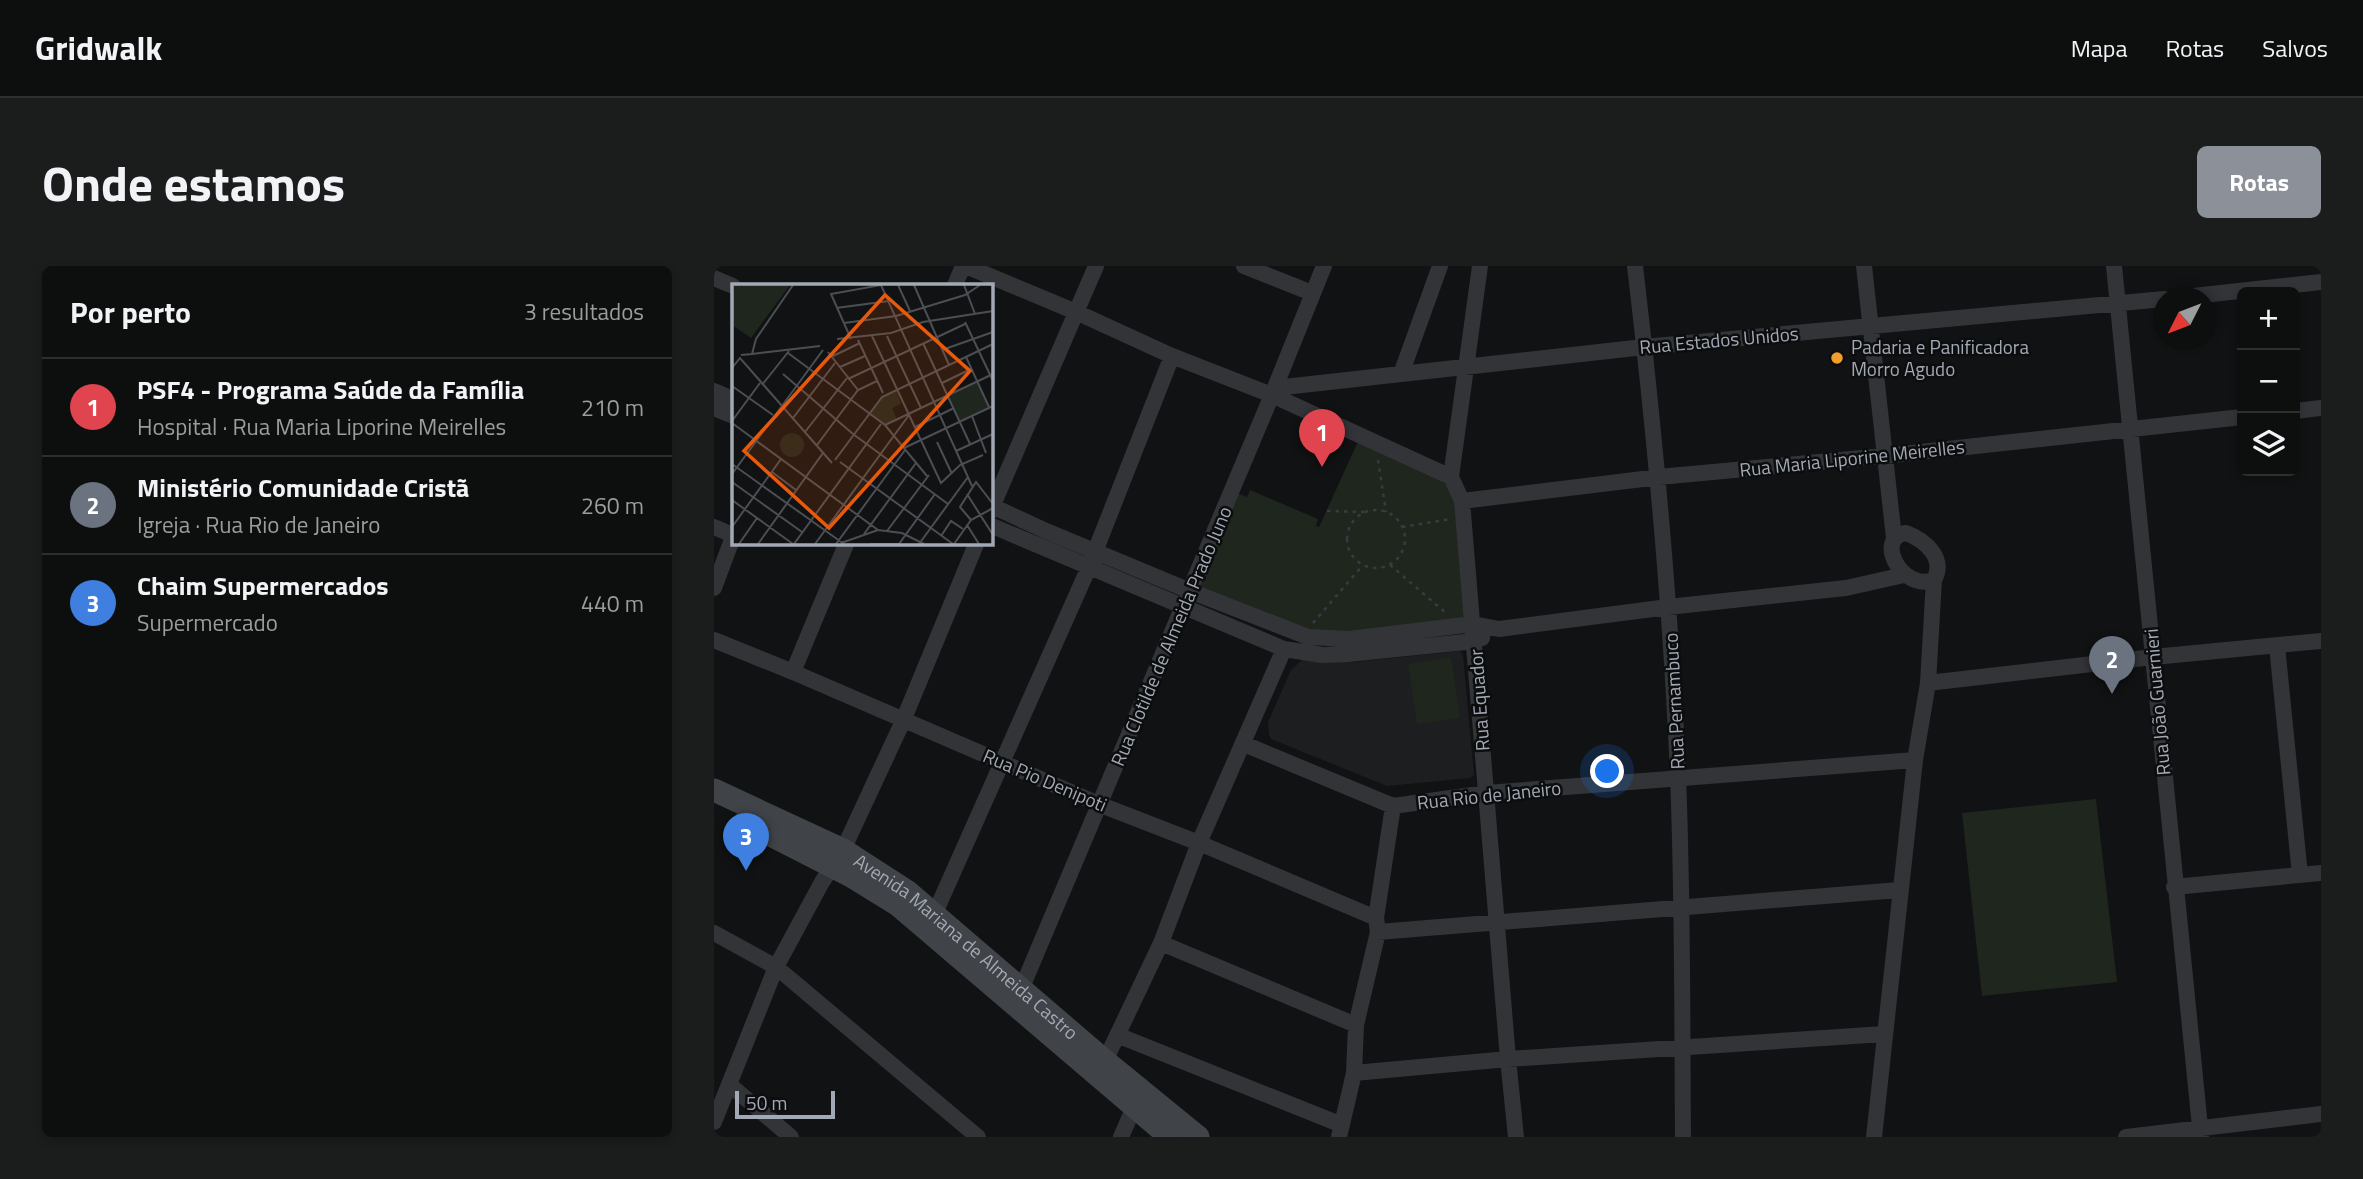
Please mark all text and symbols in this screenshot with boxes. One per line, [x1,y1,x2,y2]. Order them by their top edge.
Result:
text: Gridwalk [35,23,162,73]
text: Mapa [2071,30,2127,66]
text: Rotas [2165,30,2224,66]
text: Salvos [2262,30,2328,66]
text: Onde estamos [42,145,345,220]
button: Rotas [2197,146,2321,218]
inset map [732,284,992,544]
north arrow [2153,287,2216,350]
map controls [2237,287,2300,476]
button: + [2237,287,2300,350]
text: Por perto [70,289,191,335]
text: 3 resultados [524,294,644,329]
street label: Rua Estados Unidos [1638,318,1800,361]
place label: Padaria e Panificadora Morro Agudo [1851,332,2029,383]
marker: Padaria e Panificadora Morro Agudo [1829,350,1845,366]
button: − [2237,350,2300,413]
text: PSF4 - Programa Saúde da Família [137,370,524,409]
text: 1 [87,390,99,425]
text: 210 m [581,390,644,425]
text: Hospital · Rua Maria Liporine Meirelles [137,409,506,444]
pin: 1 [1299,409,1345,467]
button: layers [2237,413,2300,476]
street label: Rua Maria Liporine Meirelles [1738,431,1966,484]
text: Ministério Comunidade Cristã [137,468,469,507]
text: 2 [87,488,99,523]
text: 260 m [581,488,644,523]
street label: Rua Clotilde de Almeida Prado Juno [1103,501,1238,770]
text: Igreja · Rua Rio de Janeiro [137,507,380,542]
text: Chaim Supermercados [137,566,389,605]
text: 3 [87,586,99,621]
text: 440 m [581,586,644,621]
text: Supermercado [137,605,278,640]
street label: Rua João Guarnieri [2136,627,2177,777]
street label: Rua Pernambuco [1655,632,1692,770]
pin: 2 [2089,636,2135,694]
street label: Rua Equador [1460,648,1497,752]
street label: Rua Pio Denipoti [979,740,1112,819]
your location [1590,754,1624,788]
street label: Rua Rio de Janeiro [1415,773,1562,816]
pin: 3 [723,813,769,871]
street label: Avenida Mariana de Almeida Castro [848,846,1085,1046]
scale bar [735,1088,835,1120]
text: 50 m [746,1088,787,1117]

